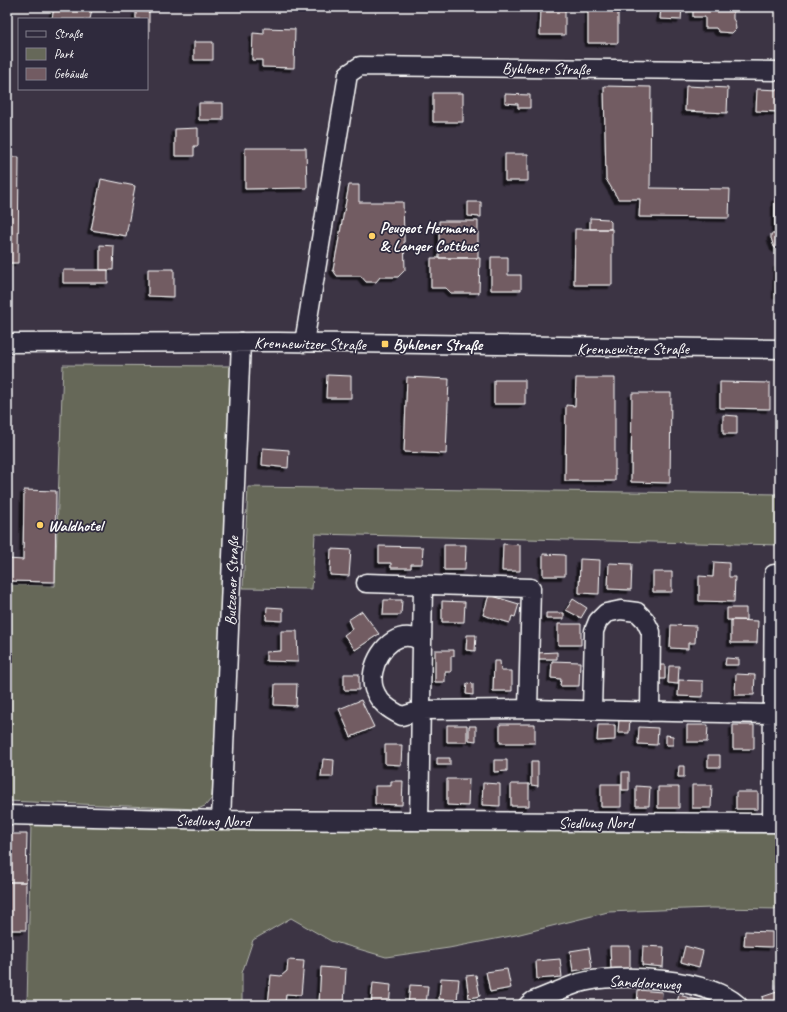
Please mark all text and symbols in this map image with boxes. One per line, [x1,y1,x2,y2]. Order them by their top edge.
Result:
legend [18,18,148,90]
text: Straße [54,26,83,42]
text: Park [54,46,75,62]
street label: Byhlener Straße [502,58,592,80]
text: Gebäude [54,66,88,82]
place label: Peugeot Hermann & Langer Cottbus [380,218,479,256]
marker: Peugeot Hermann & Langer Cottbus [367,231,377,241]
street label: Krennewitzer Straße [254,333,368,355]
place label: Byhlener Straße [393,335,484,355]
marker: Byhlener Straße [380,339,390,349]
street label: Krennewitzer Straße [577,339,691,359]
place label: Waldhotel [48,516,106,536]
marker: Waldhotel [35,520,45,530]
street label: Butzener Straße [220,534,244,626]
street label: Siedlung Nord [175,810,253,832]
street label: Siedlung Nord [558,813,636,833]
street label: Sanddornweg [608,971,683,995]

